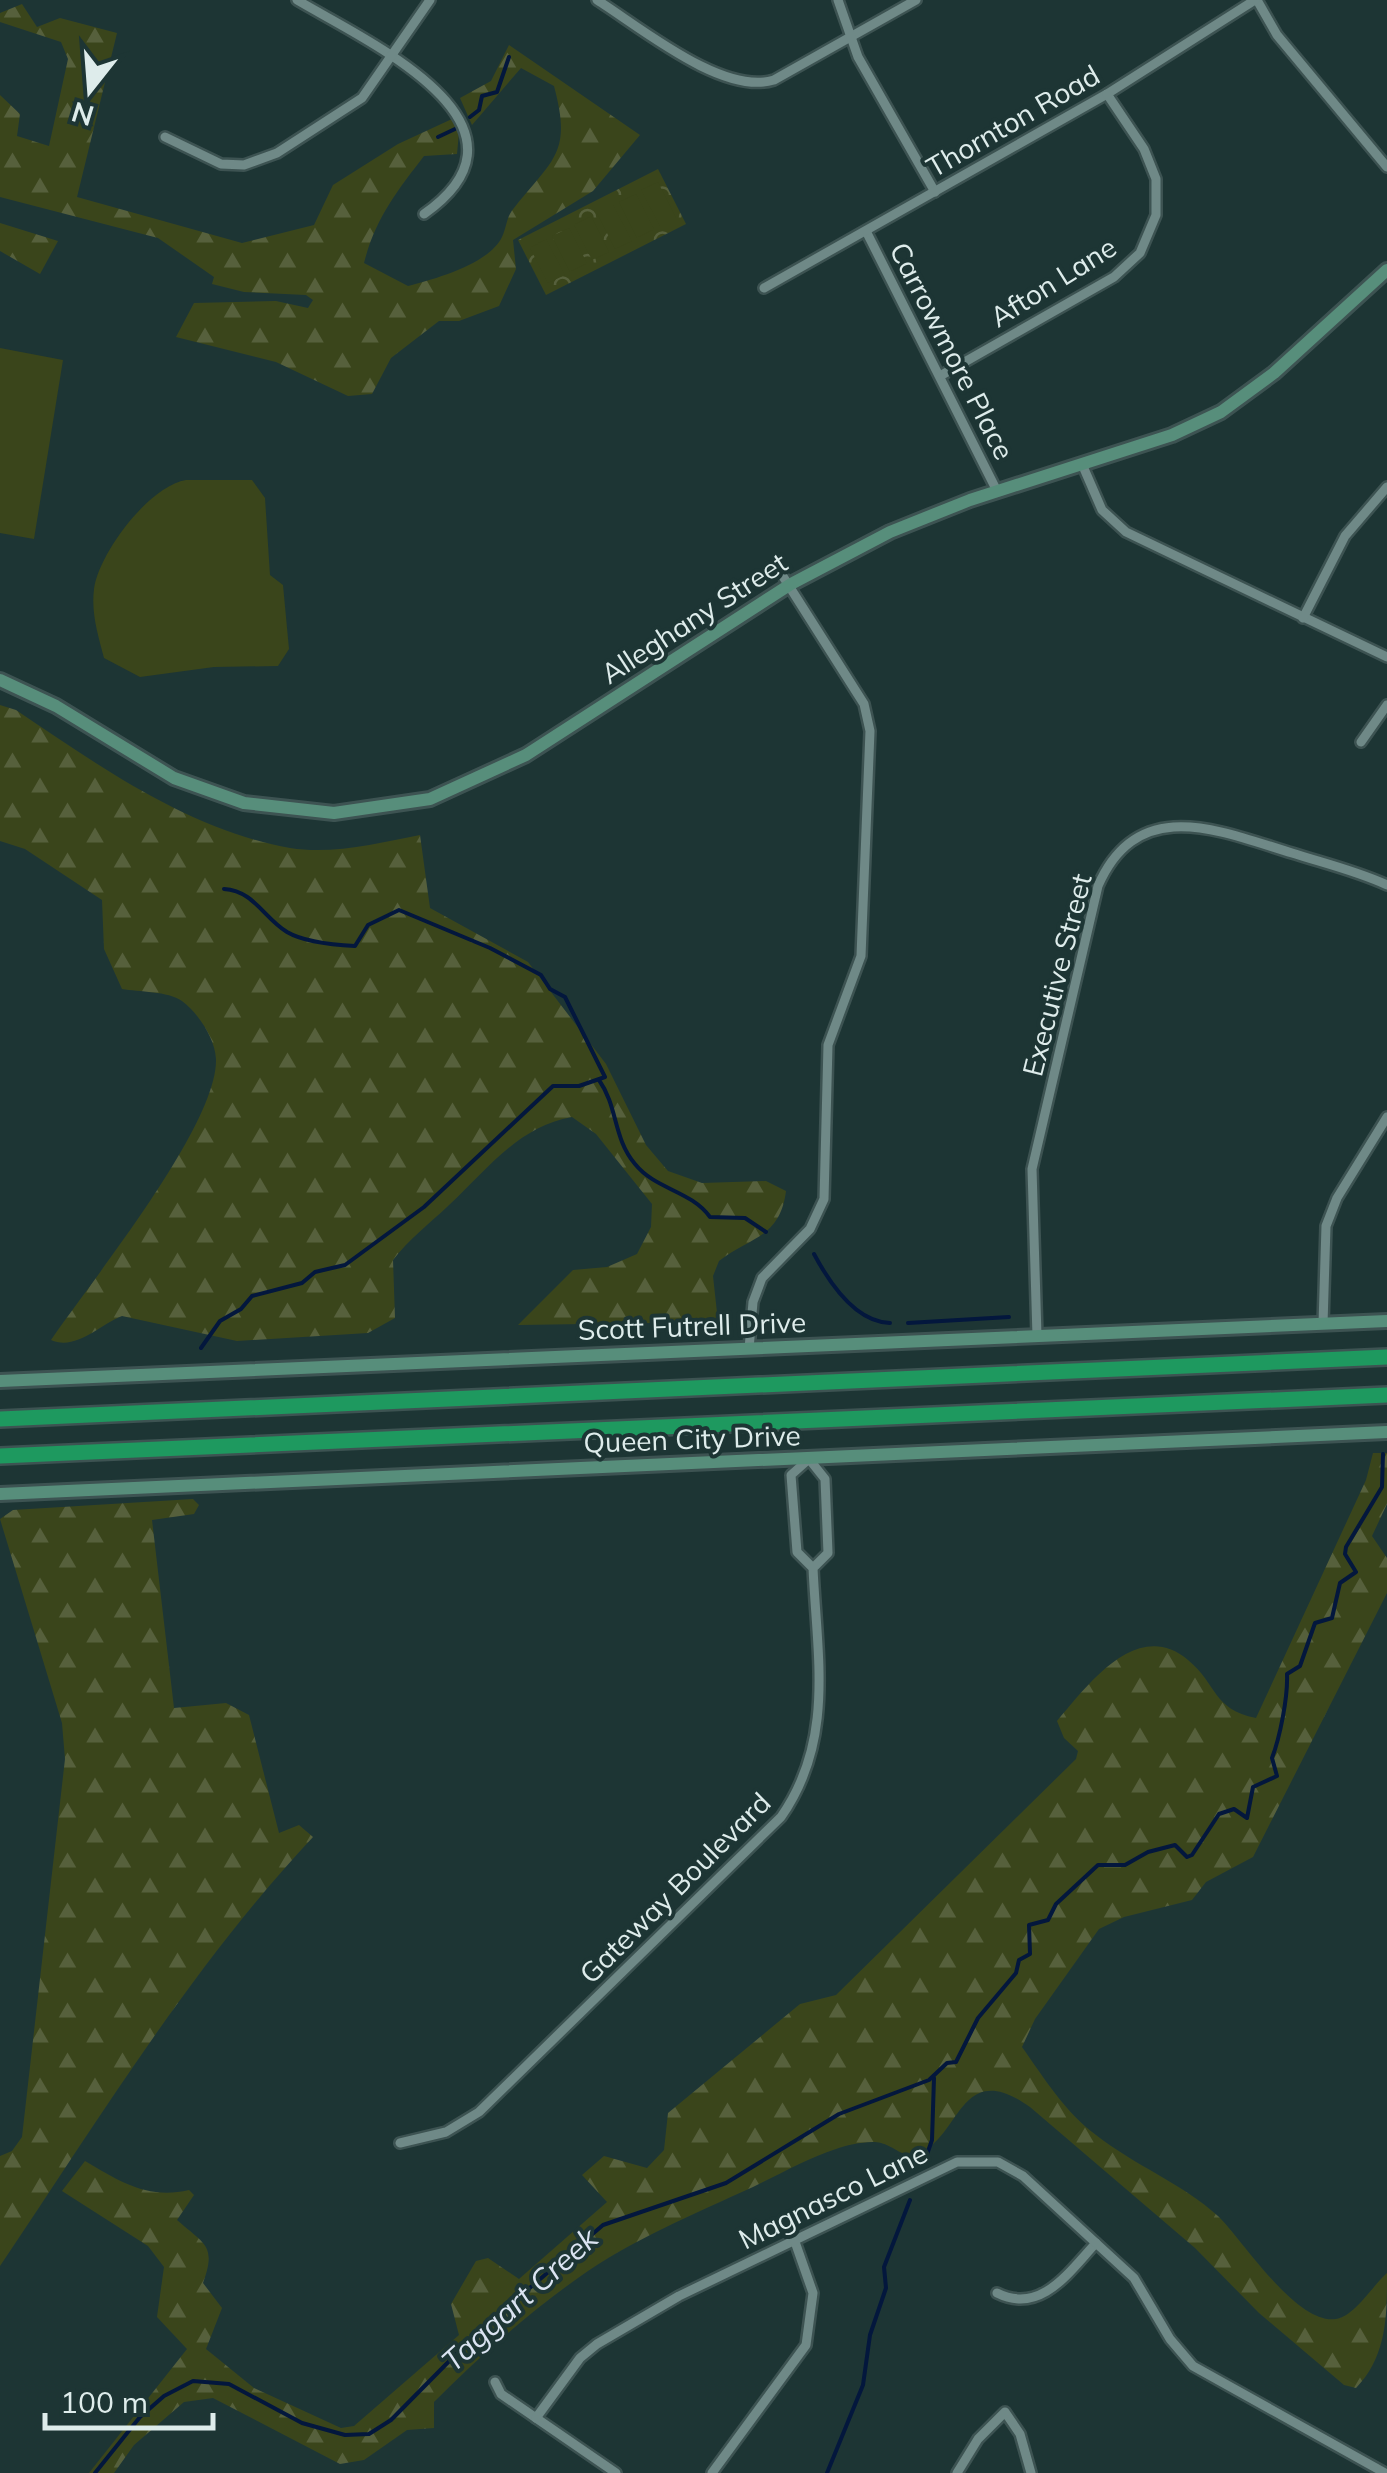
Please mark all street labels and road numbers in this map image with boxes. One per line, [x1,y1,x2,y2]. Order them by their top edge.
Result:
street label: Thornton Road [920,57,1105,184]
street label: Afton Lane [983,229,1122,334]
street label: Carrowmore Place [883,236,1022,465]
street label: Alleghany Street [594,544,794,691]
street label: Executive Street [1014,870,1099,1080]
street label: Scott Futrell Drive [577,1304,807,1347]
street label: Queen City Drive [583,1417,801,1460]
street label: Gateway Boulevard [572,1785,778,1991]
street label: Magnasco Lane [733,2135,933,2256]

